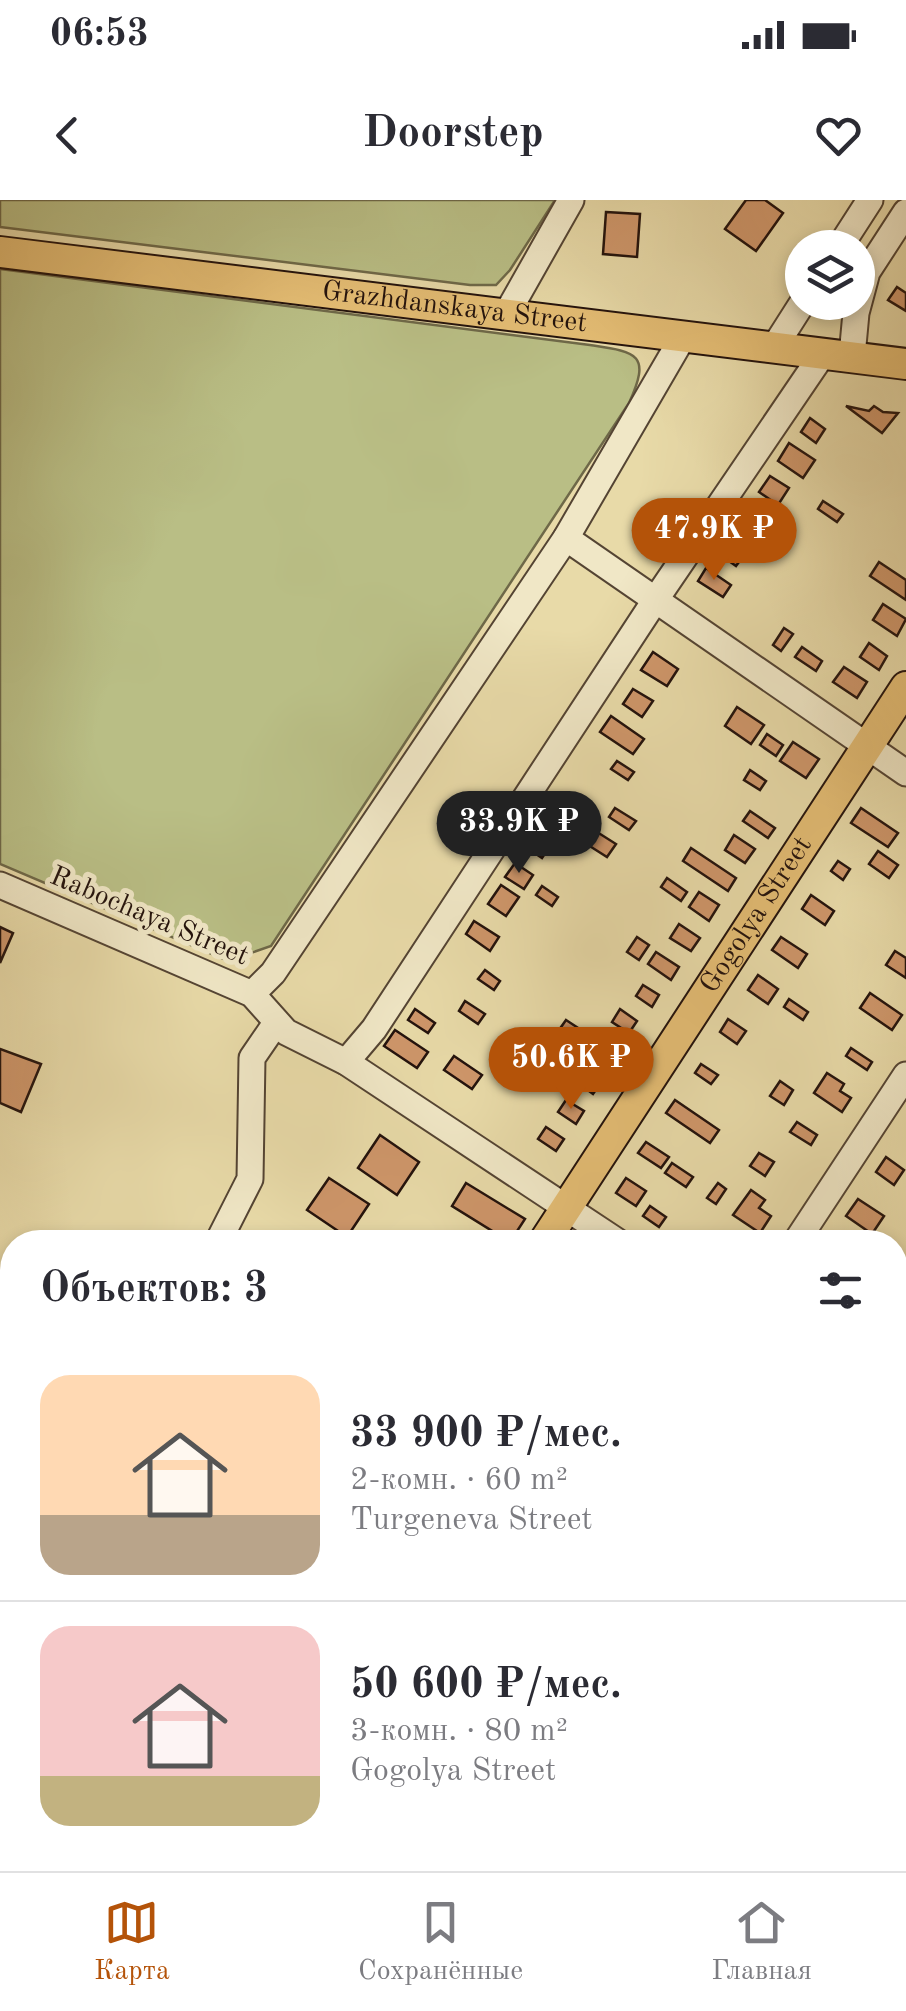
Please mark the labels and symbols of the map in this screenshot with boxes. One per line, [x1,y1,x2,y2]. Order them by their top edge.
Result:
street label: Grazhdanskaya Street [320,278,589,338]
pin: 47.9K ₽ [622,498,806,583]
pin: 33.9K ₽ [427,791,611,876]
street label: Gogolya Street [696,832,818,999]
street label: Rabochaya Street [46,863,252,971]
pin: 50.6K ₽ [479,1027,663,1112]

